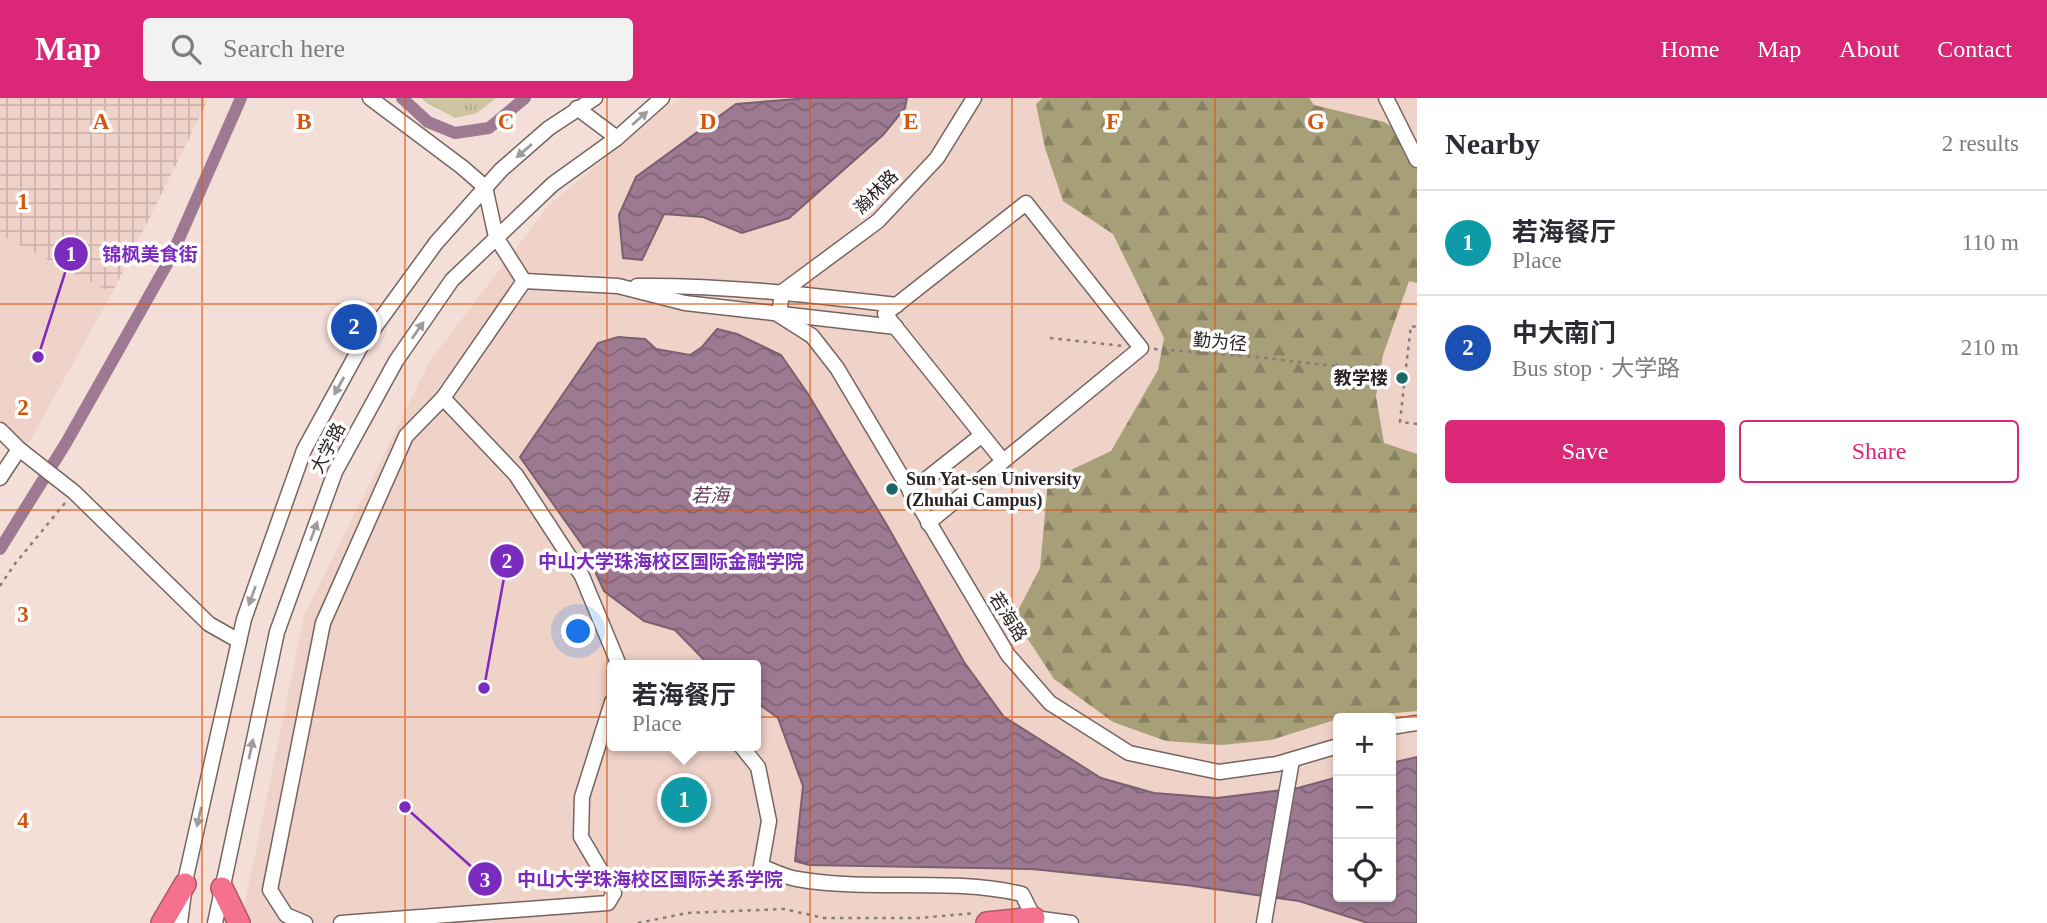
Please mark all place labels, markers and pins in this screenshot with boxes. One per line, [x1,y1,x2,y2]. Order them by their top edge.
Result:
callout: 锦枫美食街 [54,234,212,274]
pin: 2 [331,301,377,353]
place label: 教学楼 [1334,368,1388,388]
marker: 教学楼 [1394,370,1410,386]
place label: Sun Yat-sen University (Zhuhai Campus) [906,469,1081,511]
marker: Sun Yat-sen University (Zhuhai Campus) [884,481,900,497]
callout: 中山大学珠海校区国际金融学院 [489,541,818,581]
pin: 1 [661,774,707,826]
callout: 中山大学珠海校区国际关系学院 [468,859,797,899]

